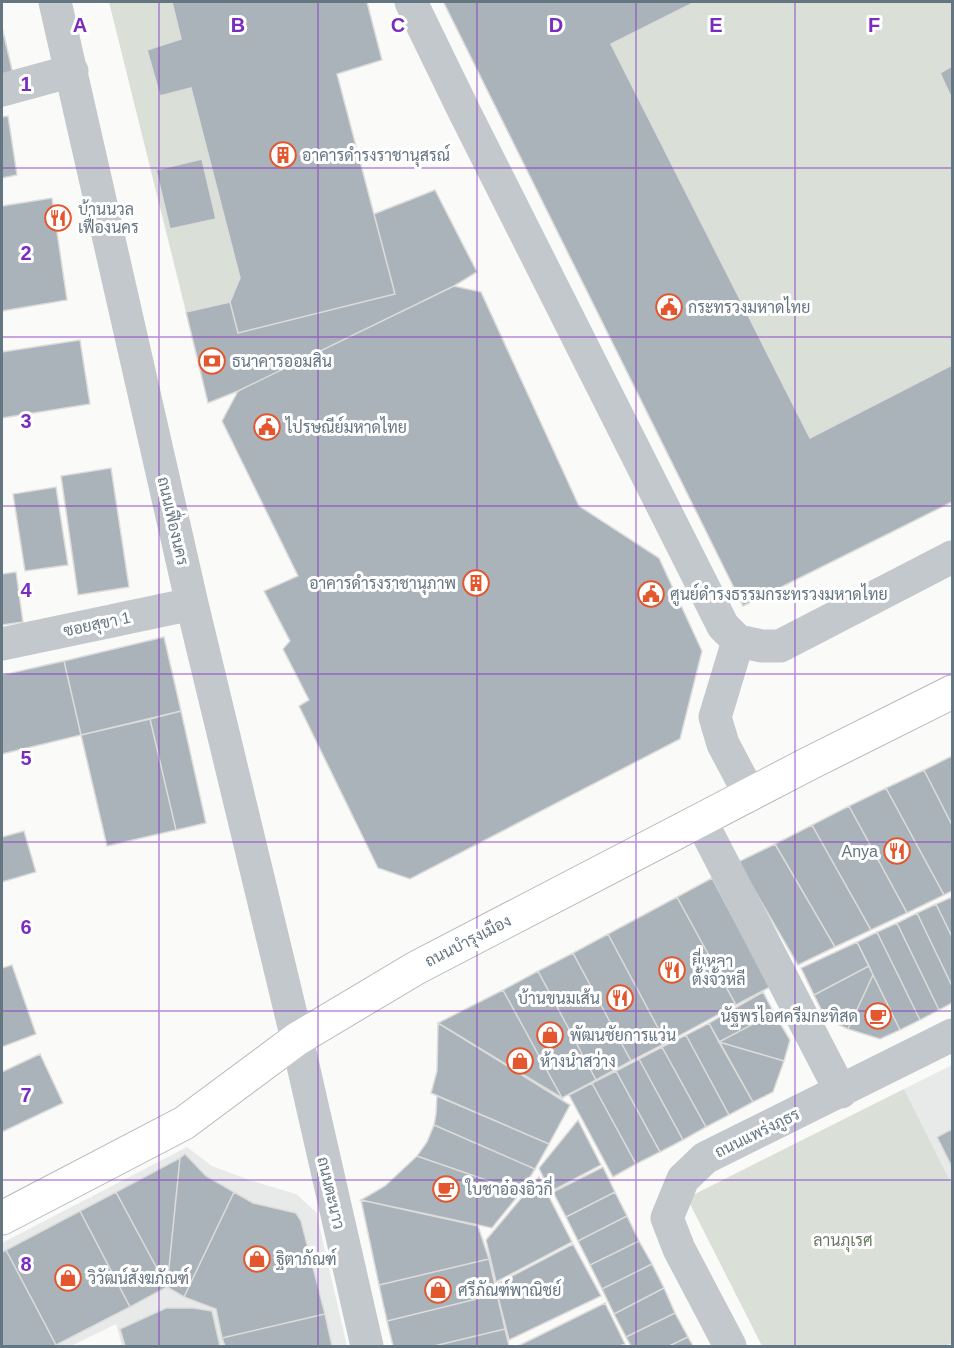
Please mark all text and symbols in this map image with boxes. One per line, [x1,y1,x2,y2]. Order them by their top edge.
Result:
text: A [73,14,87,36]
text: B [231,14,245,36]
text: C [391,14,405,36]
text: D [549,14,563,36]
text: E [709,14,723,36]
text: F [868,14,880,36]
text: 1 [20,73,32,95]
building icon: อาคารดำรงราชานุสรณ์ [268,140,298,170]
place label: อาคารดำรงราชานุสรณ์ [302,143,450,167]
place label: บ้านนวล เฟื่องนคร [78,199,139,236]
restaurant icon: บ้านนวล เฟื่องนคร [43,203,73,233]
text: 2 [20,242,32,264]
public building icon: กระทรวงมหาดไทย [654,292,684,322]
place label: กระทรวงมหาดไทย [688,296,810,316]
bank icon: ธนาคารออมสิน [197,346,227,376]
place label: ธนาคารออมสิน [232,352,332,370]
text: 3 [20,410,32,432]
public building icon: ไปรษณีย์มหาดไทย [252,412,282,442]
place label: ไปรษณีย์มหาดไทย [284,415,407,436]
street label: ถนนเฟื่องนคร [155,474,197,567]
building icon: อาคารดำรงราชานุภาพ [461,568,491,598]
place label: อาคารดำรงราชานุภาพ [309,574,456,595]
text: 4 [20,579,32,601]
public building icon: ศูนย์ดำรงธรรมกระทรวงมหาดไทย [636,579,666,609]
place label: ศูนย์ดำรงธรรมกระทรวงมหาดไทย [670,582,888,606]
street label: ซอยสุขา 1 [62,609,133,642]
text: 5 [20,747,32,769]
restaurant icon: Anya [882,836,912,866]
place label: Anya [842,843,878,860]
street label: ถนนบำรุงเมือง [421,910,515,973]
text: 6 [20,916,32,938]
place label: ยี่เหลา ตั้งจั้วหลี [692,947,746,988]
restaurant icon: ยี่เหลา ตั้งจั้วหลี [657,955,687,985]
restaurant icon: บ้านขนมเส้น [605,983,635,1013]
place label: บ้านขนมเส้น [518,988,600,1007]
cafe icon: นัฐพรไอศครีมกะทิสด [863,1001,893,1031]
place label: นัฐพรไอศครีมกะทิสด [720,1005,858,1027]
shop icon: พัฒนชัยการแว่น [535,1020,565,1050]
place label: พัฒนชัยการแว่น [570,1025,676,1044]
shop icon: ห้างนำสว่าง [505,1046,535,1076]
place label: ห้างนำสว่าง [540,1051,616,1070]
text: 7 [20,1084,32,1106]
street label: ถนนแพร่งภูธร [711,1103,803,1163]
street label: ถนนตะนาว [314,1155,348,1231]
cafe icon: ใบชาอ๋องอิวกี่ [431,1174,461,1204]
place label: ใบชาอ๋องอิวกี่ [464,1175,553,1198]
park label: ลานภุเรศ [813,1232,873,1252]
shop icon: ฐิตาภัณฑ์ [242,1244,272,1274]
place label: ฐิตาภัณฑ์ [275,1247,337,1270]
text: 8 [20,1253,32,1275]
shop icon: วิวัฒน์สังฆภัณฑ์ [53,1263,83,1293]
place label: วิวัฒน์สังฆภัณฑ์ [87,1266,189,1287]
shop icon: ศรีภัณฑ์พาณิชย์ [423,1275,453,1305]
place label: ศรีภัณฑ์พาณิชย์ [458,1278,561,1299]

